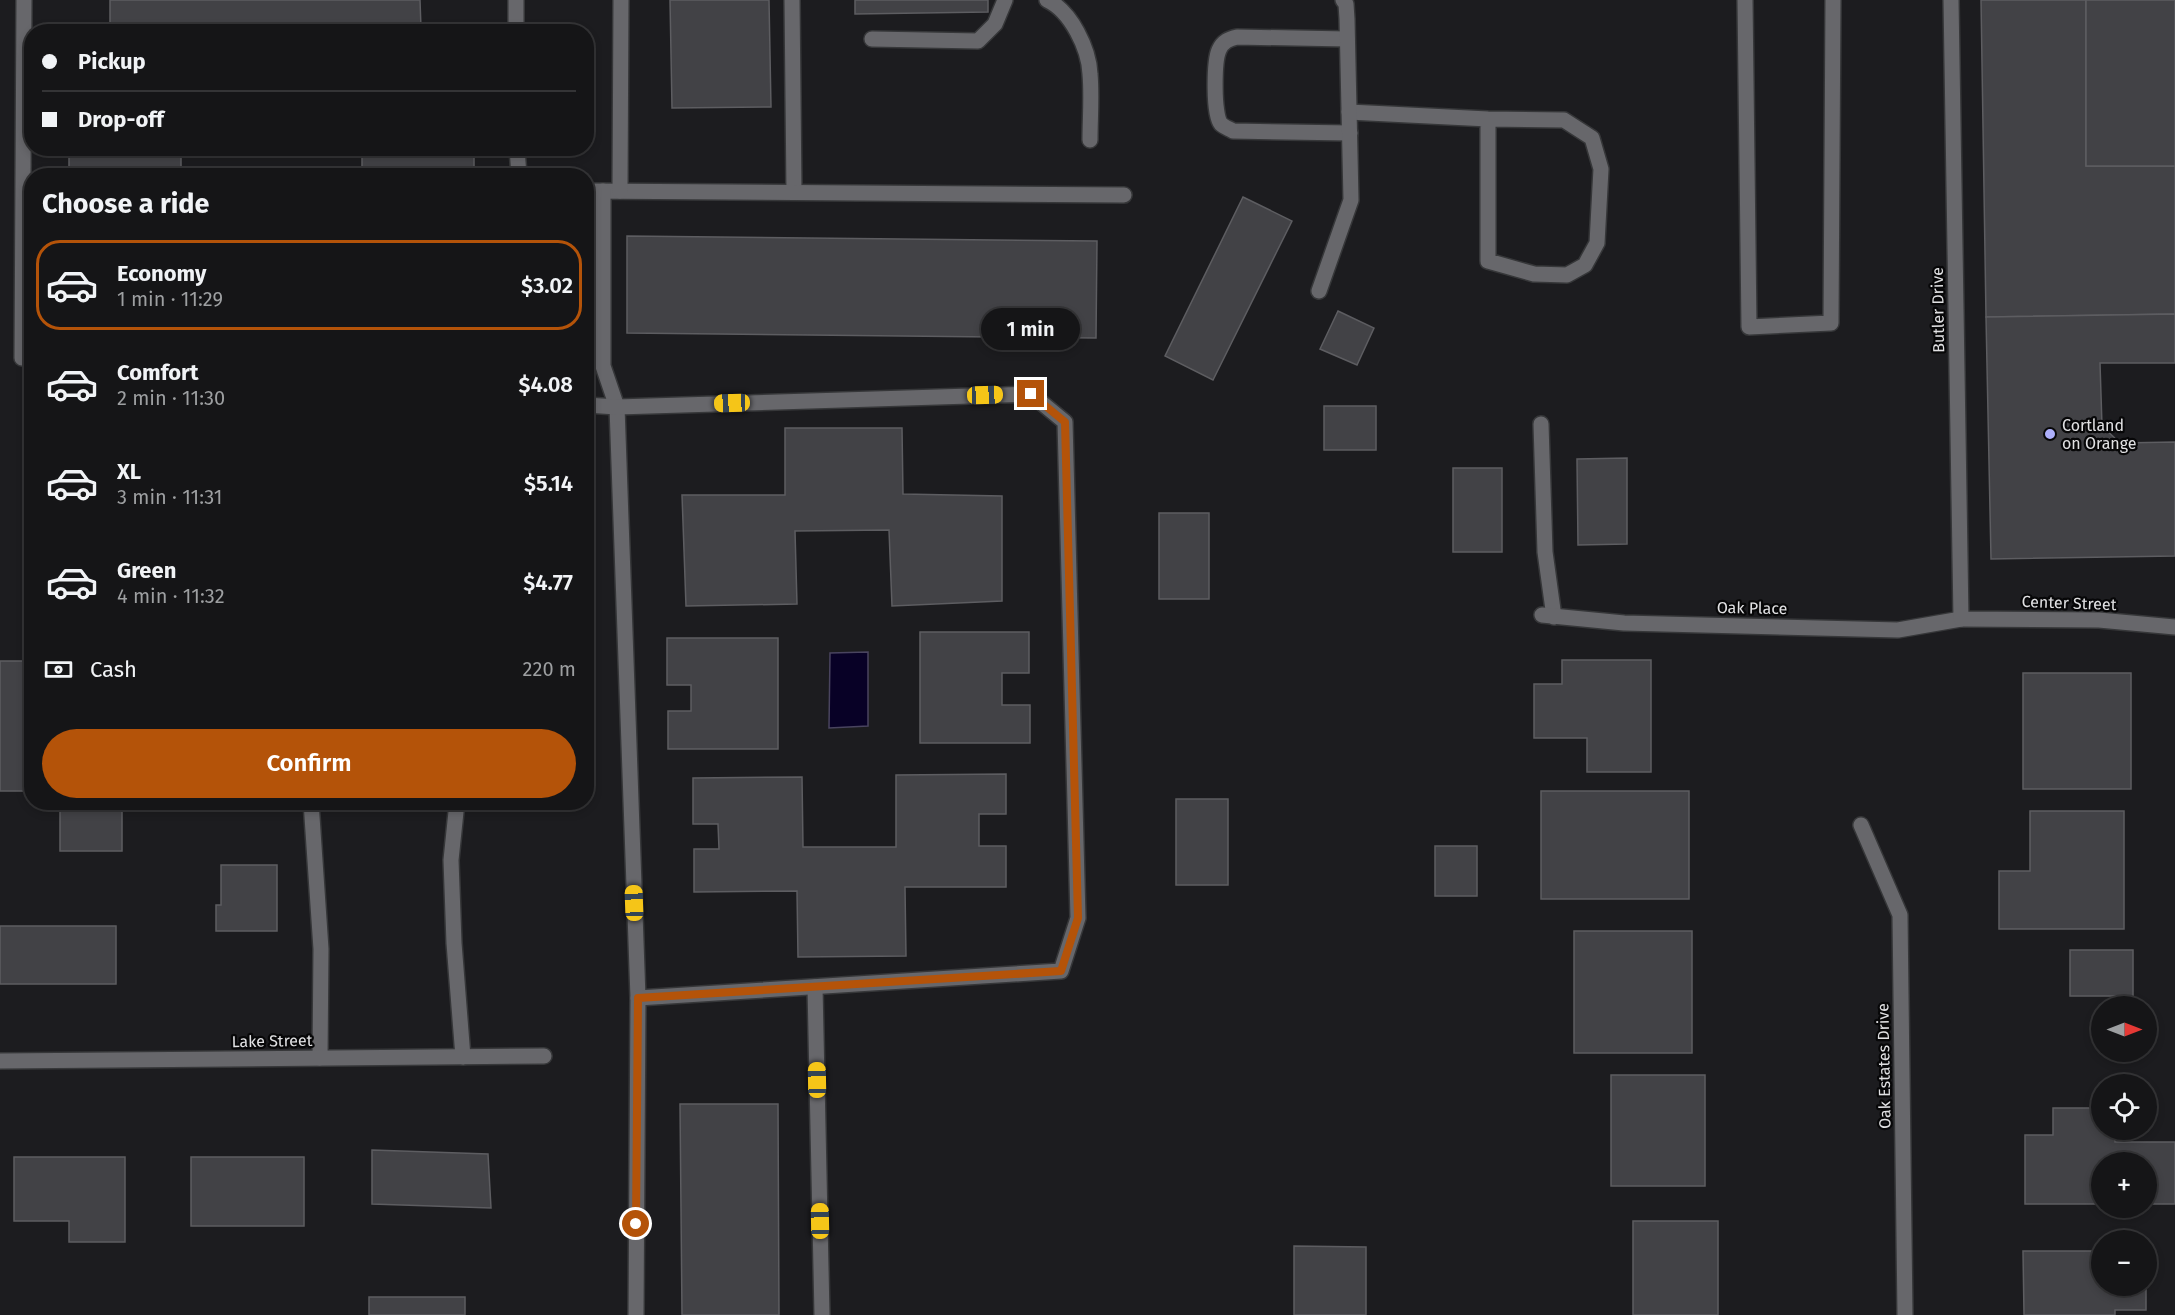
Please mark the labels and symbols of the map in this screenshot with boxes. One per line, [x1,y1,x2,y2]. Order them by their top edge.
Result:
street label: Butler Drive [1928,267,1948,353]
callout: 1 min [982,307,1080,349]
route end [1017,380,1044,407]
car [967,385,1003,405]
car [714,393,750,413]
place label: Cortland on Orange [2062,416,2137,453]
marker: Cortland on Orange [2043,427,2057,441]
street label: Center Street [2021,592,2117,614]
street label: Oak Place [1717,598,1787,618]
car [624,885,644,921]
north arrow [2091,996,2157,1062]
street label: Oak Estates Drive [1873,1003,1895,1129]
street label: Lake Street [231,1031,313,1051]
car [808,1062,826,1098]
car [811,1203,829,1239]
route start [622,1210,649,1237]

